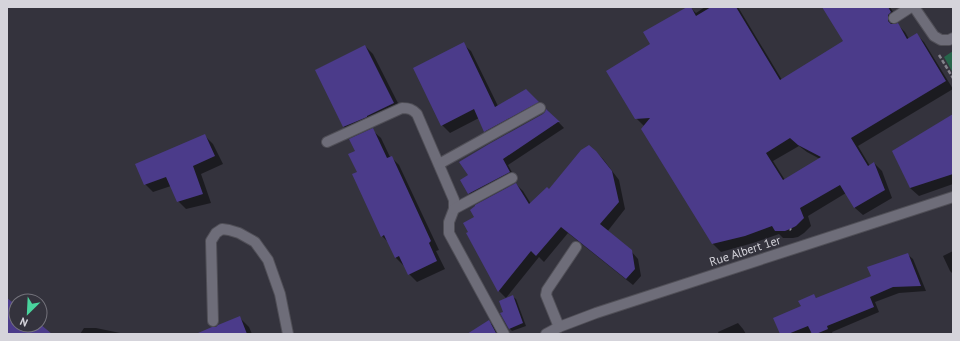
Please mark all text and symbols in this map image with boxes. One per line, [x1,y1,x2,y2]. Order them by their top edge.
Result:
street label: Rue Albert 1er [707,232,782,269]
north arrow [8,293,48,333]
text: N [18,314,30,330]

